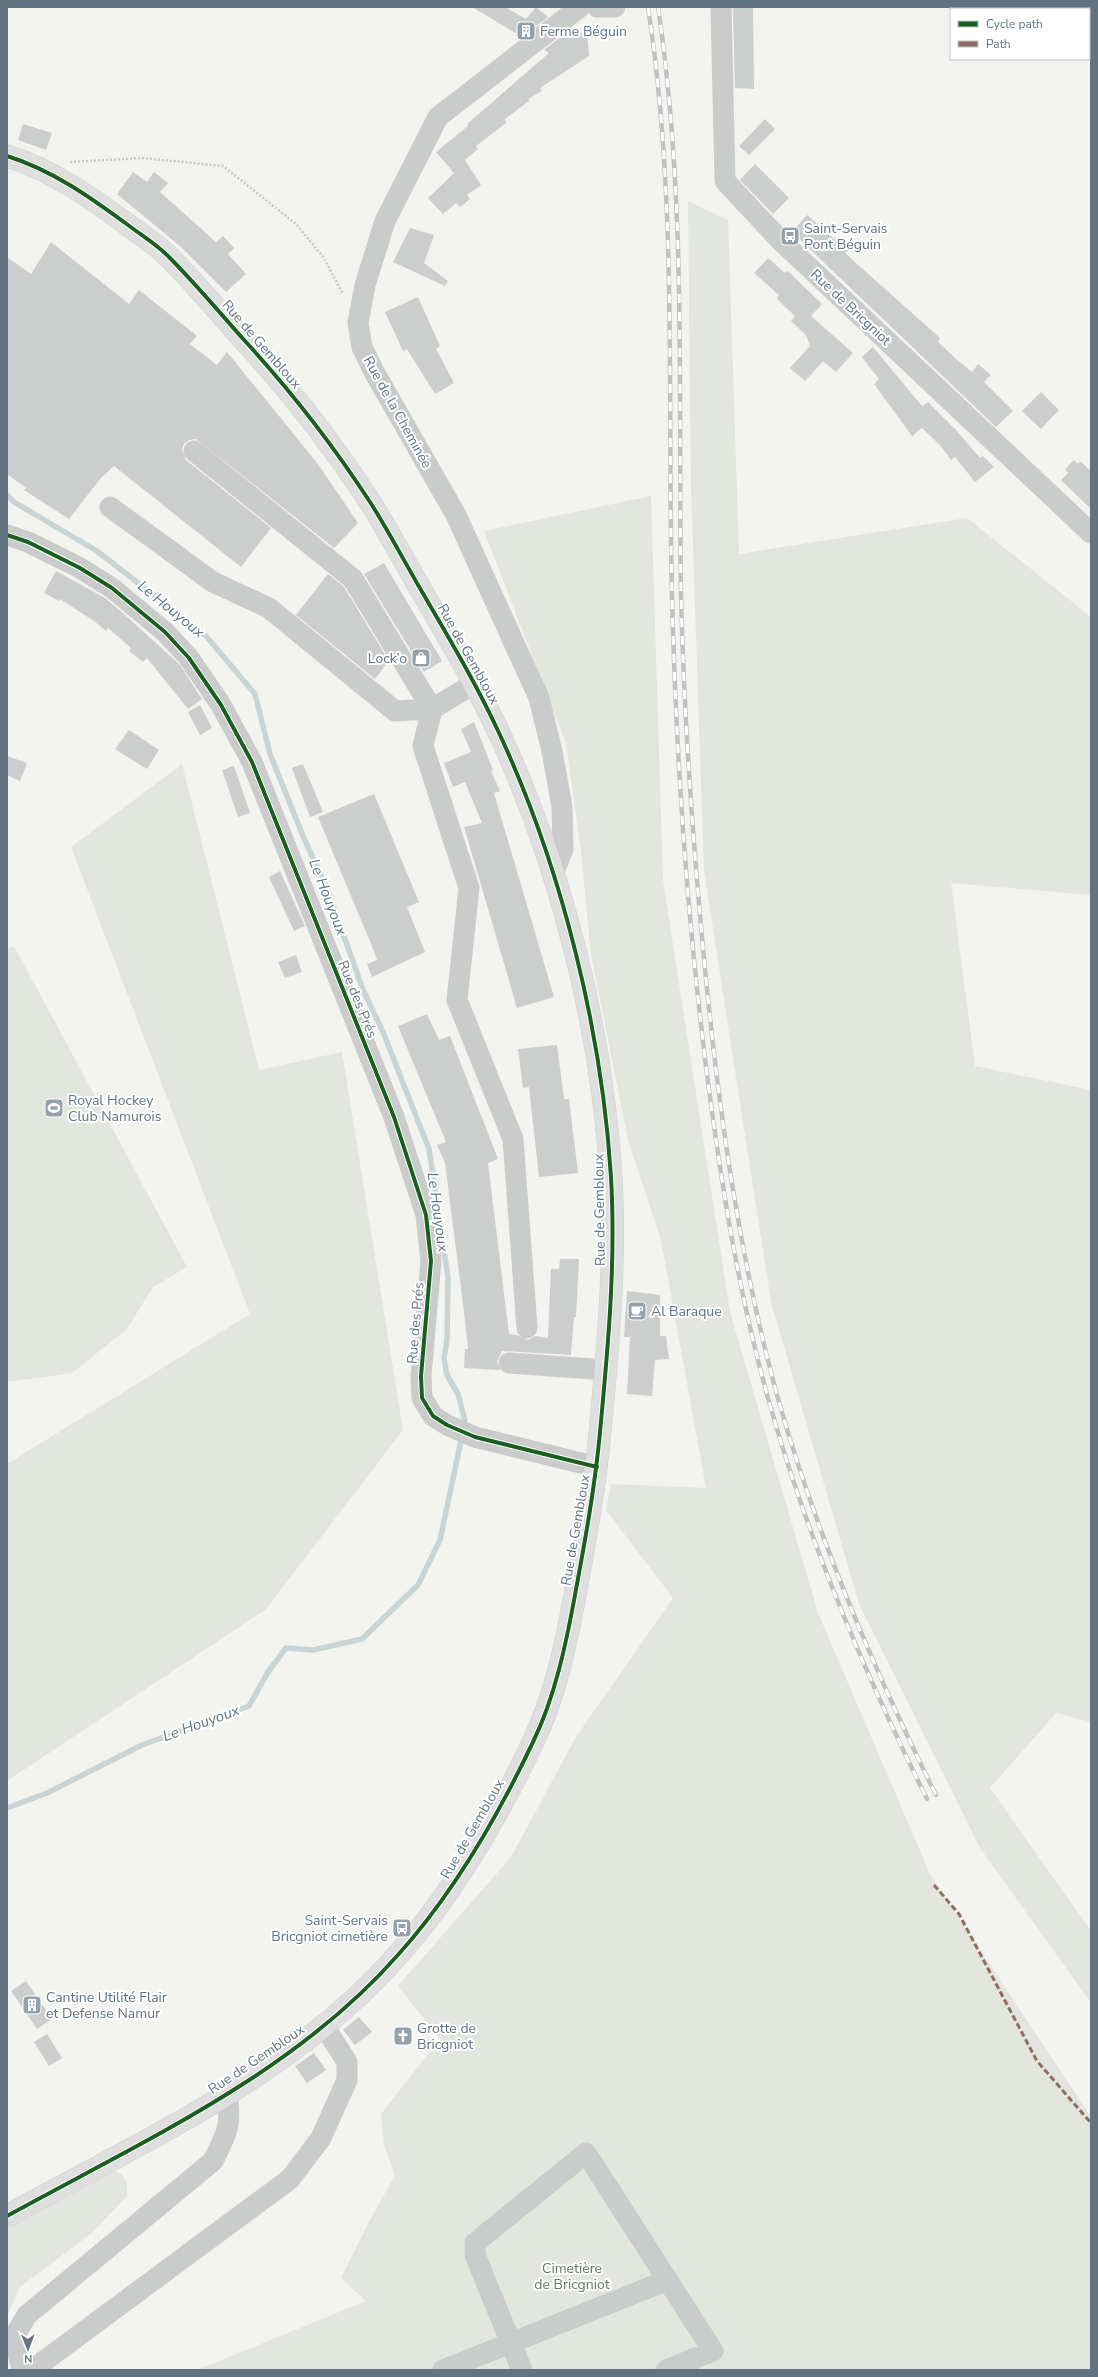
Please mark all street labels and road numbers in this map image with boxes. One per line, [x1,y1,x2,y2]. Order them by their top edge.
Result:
street label: Rue de Bricgniot [806,265,895,350]
street label: Rue de Gembloux [218,296,306,393]
street label: Rue de la Cheminée [359,353,436,472]
street label: Rue de Gembloux [433,601,504,709]
street label: Rue des Prés [333,958,382,1041]
street label: Rue de Gembloux [589,1153,610,1266]
street label: Rue des Prés [402,1281,429,1365]
street label: Rue de Gembloux [556,1473,595,1587]
street label: Rue de Gembloux [436,1775,509,1883]
street label: Rue de Gembloux [204,2020,309,2099]

